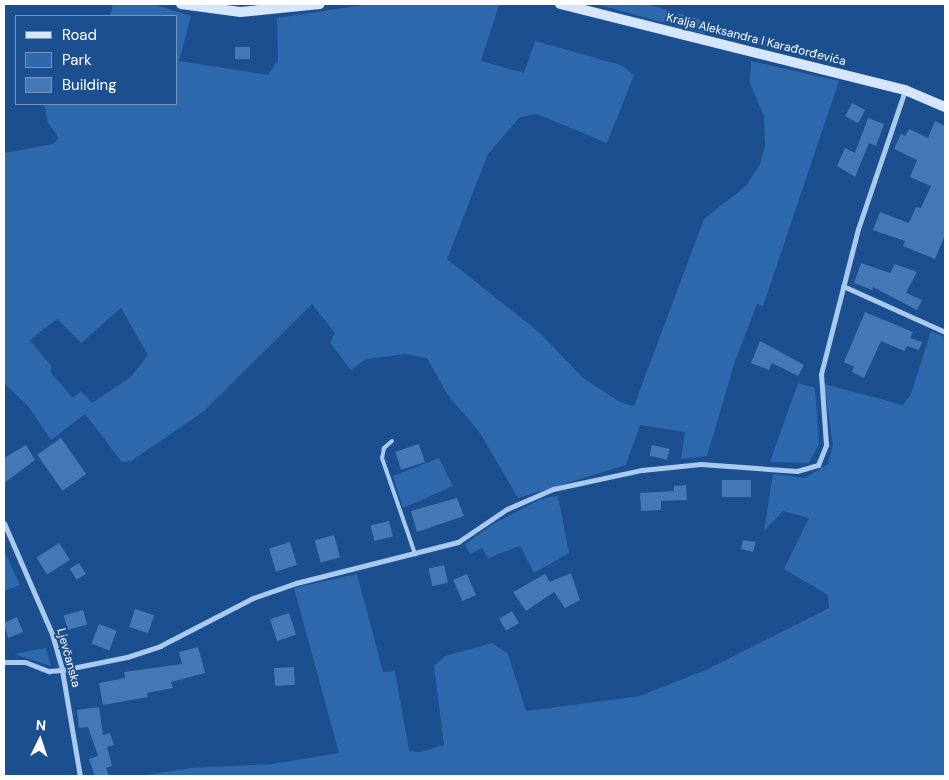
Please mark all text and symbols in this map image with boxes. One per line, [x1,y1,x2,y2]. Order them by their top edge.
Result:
street label: Kralja Aleksandra I Karađorđevića [665,11,847,69]
legend [15,15,178,105]
text: Road [62,25,97,45]
text: Park [62,50,92,70]
text: Building [62,75,117,95]
street label: Ljevčanska [53,627,83,689]
north arrow [15,715,65,765]
text: N [35,716,47,734]

